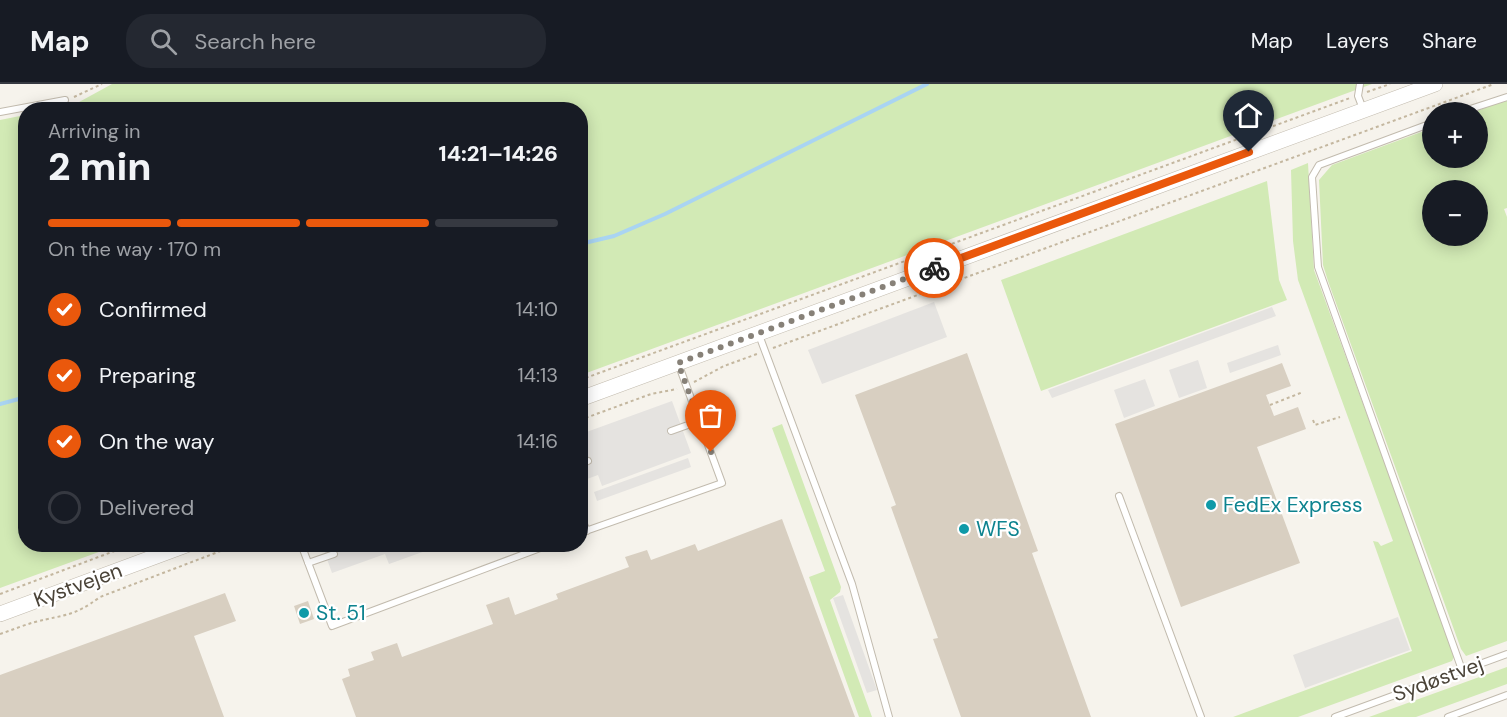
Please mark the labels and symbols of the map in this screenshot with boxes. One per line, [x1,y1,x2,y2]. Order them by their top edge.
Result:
pin [1223,90,1274,152]
courier [904,238,964,298]
pin [685,390,736,452]
place label: FedEx Express [1223,491,1363,519]
marker: FedEx Express [1204,498,1218,512]
place label: WFS [976,515,1020,543]
marker: WFS [957,522,971,536]
street label: Kystvejen [30,556,126,614]
place label: St. 51 [316,599,366,627]
marker: St. 51 [297,606,311,620]
street label: Sydøstvej [1389,650,1487,708]

